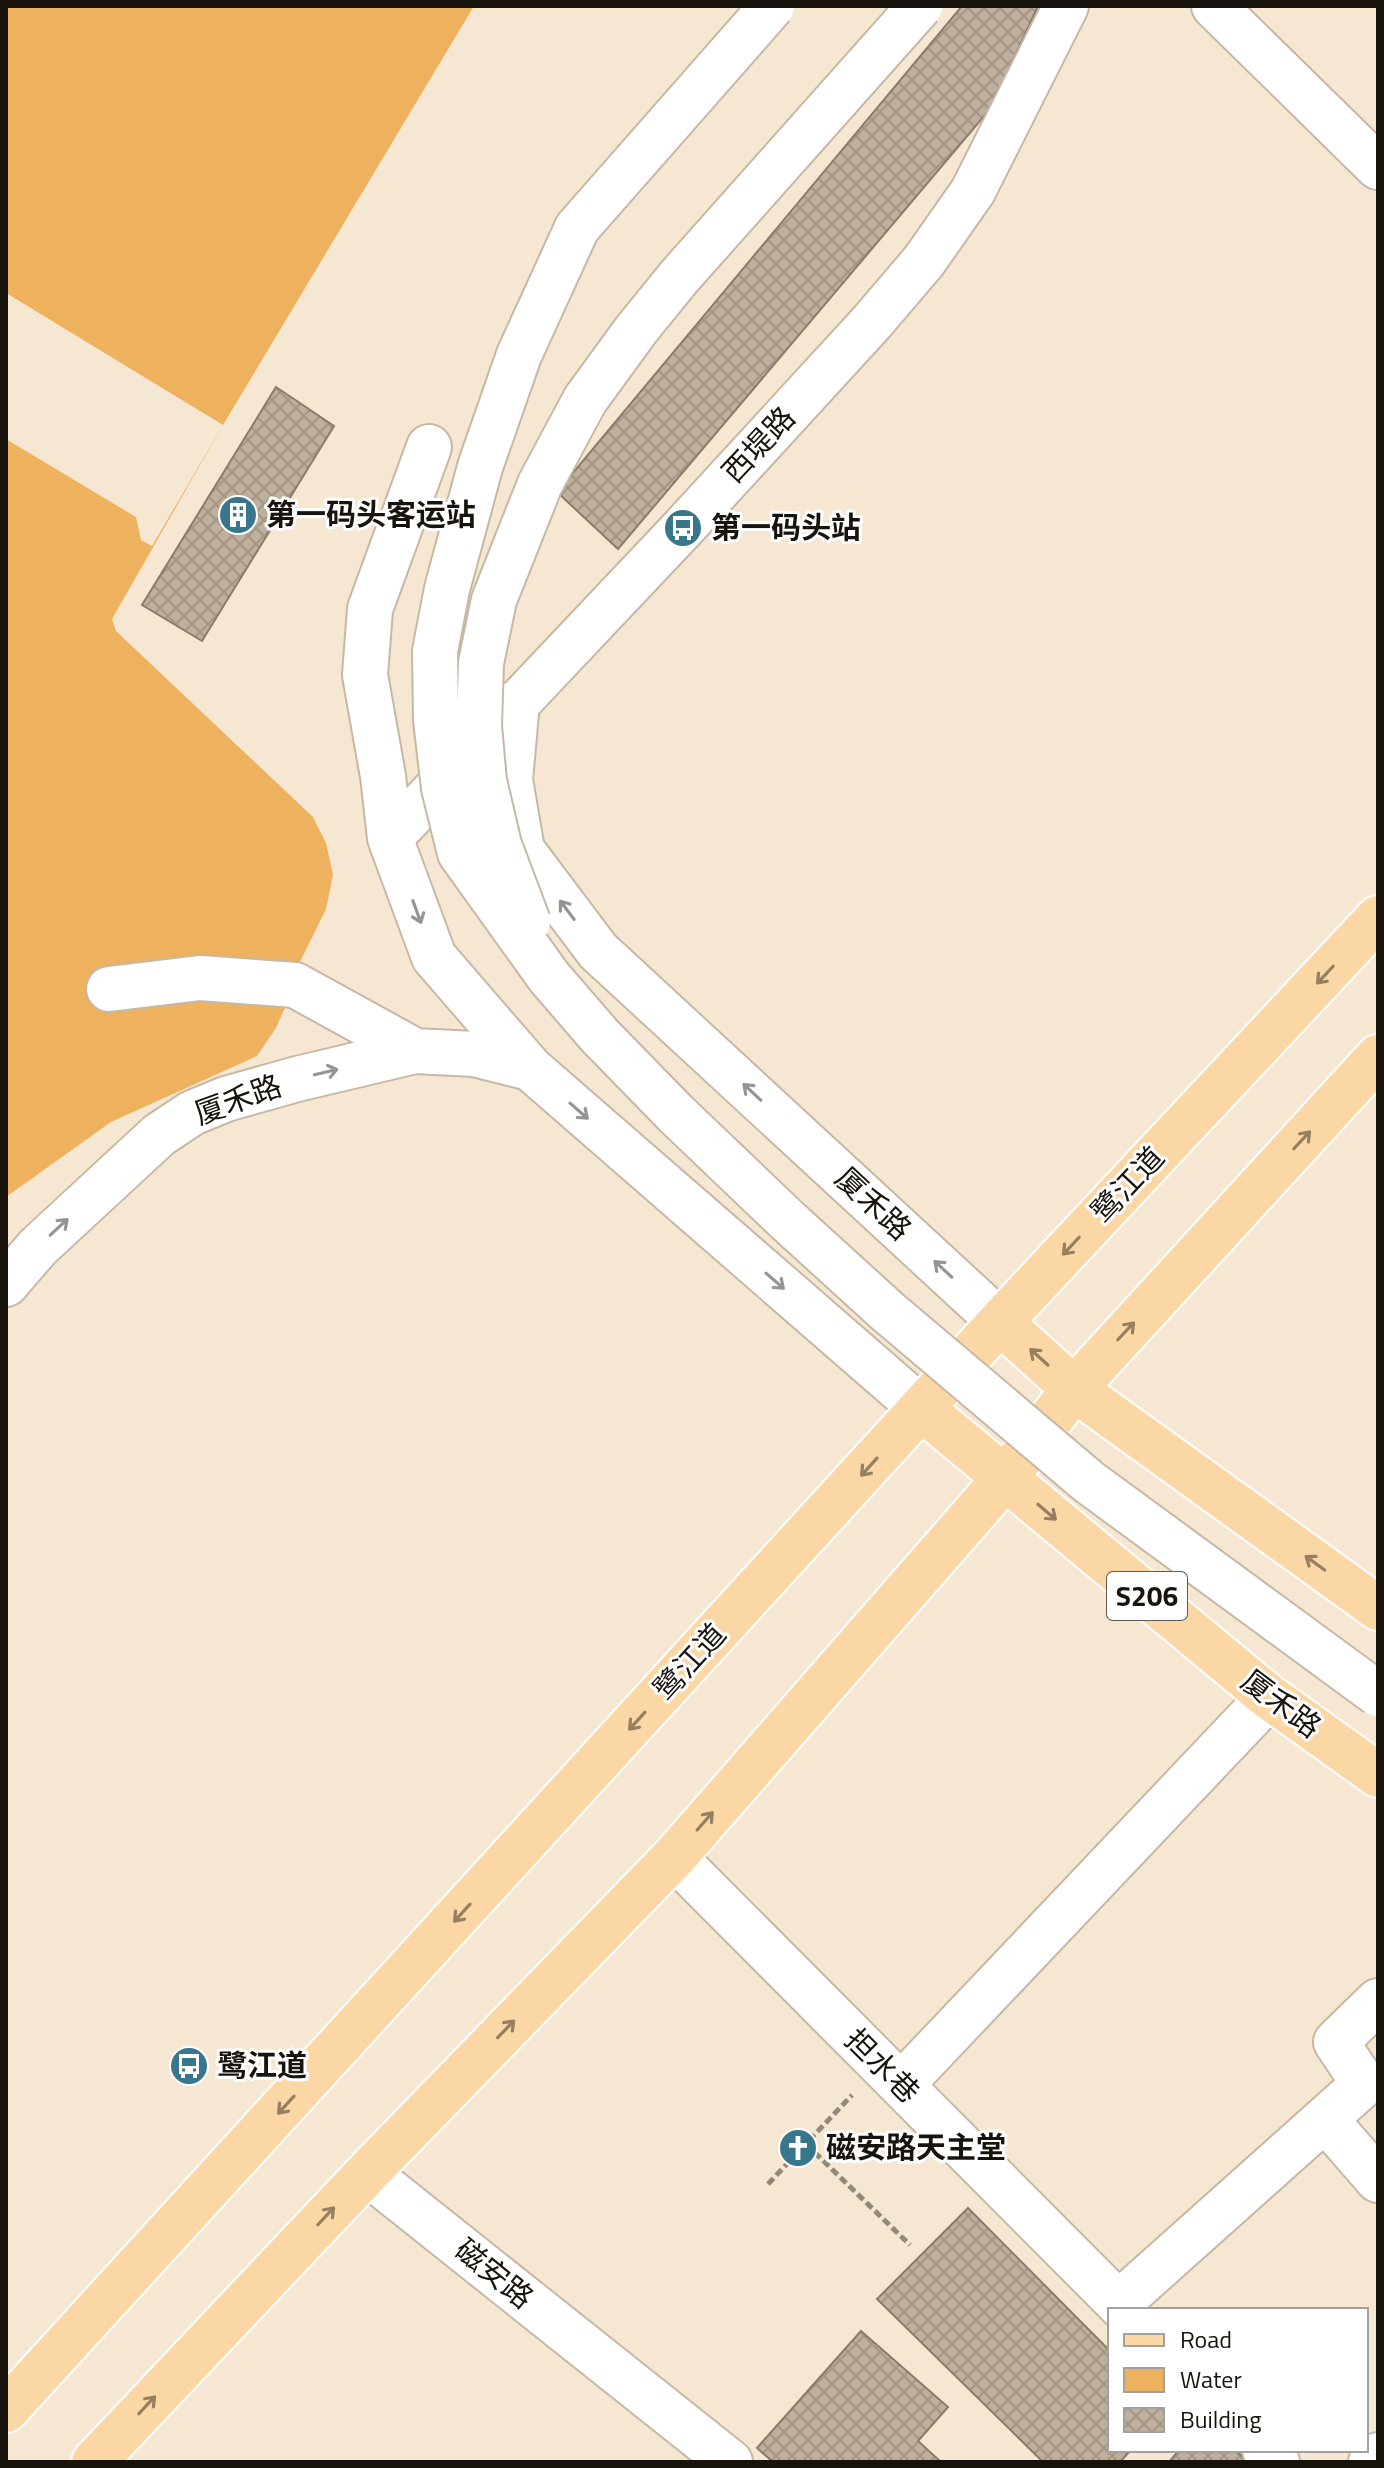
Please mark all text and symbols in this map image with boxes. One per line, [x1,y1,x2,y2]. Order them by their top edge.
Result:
street label: 西堤路 [711,396,806,493]
place label: 第一码头客运站 [266,491,476,537]
building icon: 第一码头客运站 [217,494,259,536]
place label: 第一码头站 [711,504,861,550]
bus stop icon: 第一码头站 [662,507,704,549]
one-way arrow [411,899,425,923]
one-way arrow [559,900,576,921]
one-way arrow [1316,964,1334,984]
street label: 厦禾路 [188,1062,288,1136]
one-way arrow [313,1064,339,1079]
one-way arrow [742,1083,762,1102]
one-way arrow [568,1101,588,1119]
one-way arrow [1293,1130,1311,1150]
street label: 鹭江道 [1080,1136,1175,1233]
street label: 厦禾路 [825,1156,922,1251]
one-way arrow [49,1218,69,1237]
one-way arrow [1062,1236,1080,1256]
one-way arrow [933,1259,953,1278]
one-way arrow [764,1272,784,1290]
one-way arrow [1117,1321,1136,1341]
one-way arrow [1030,1349,1050,1367]
one-way arrow [860,1456,878,1476]
one-way arrow [1036,1503,1057,1521]
one-way arrow [1304,1554,1326,1571]
road number: S206 [1107,1572,1187,1620]
street label: 鹭江道 [642,1612,736,1710]
street label: 厦禾路 [1232,1658,1331,1749]
one-way arrow [628,1710,646,1730]
one-way arrow [696,1811,714,1831]
one-way arrow [453,1902,471,1922]
street label: 担水巷 [835,2017,931,2113]
one-way arrow [497,2019,516,2039]
place label: 鹭江道 [217,2042,307,2088]
bus stop icon: 鹭江道 [168,2045,210,2087]
one-way arrow [278,2094,296,2114]
place label: 磁安路天主堂 [826,2124,1006,2170]
church icon: 磁安路天主堂 [777,2127,819,2169]
one-way arrow [316,2206,335,2226]
street label: 磁安路 [445,2227,544,2319]
legend [1108,2308,1368,2452]
text: Road [1180,2321,1232,2357]
text: Water [1180,2361,1242,2397]
one-way arrow [138,2395,157,2415]
text: Building [1180,2401,1262,2437]

